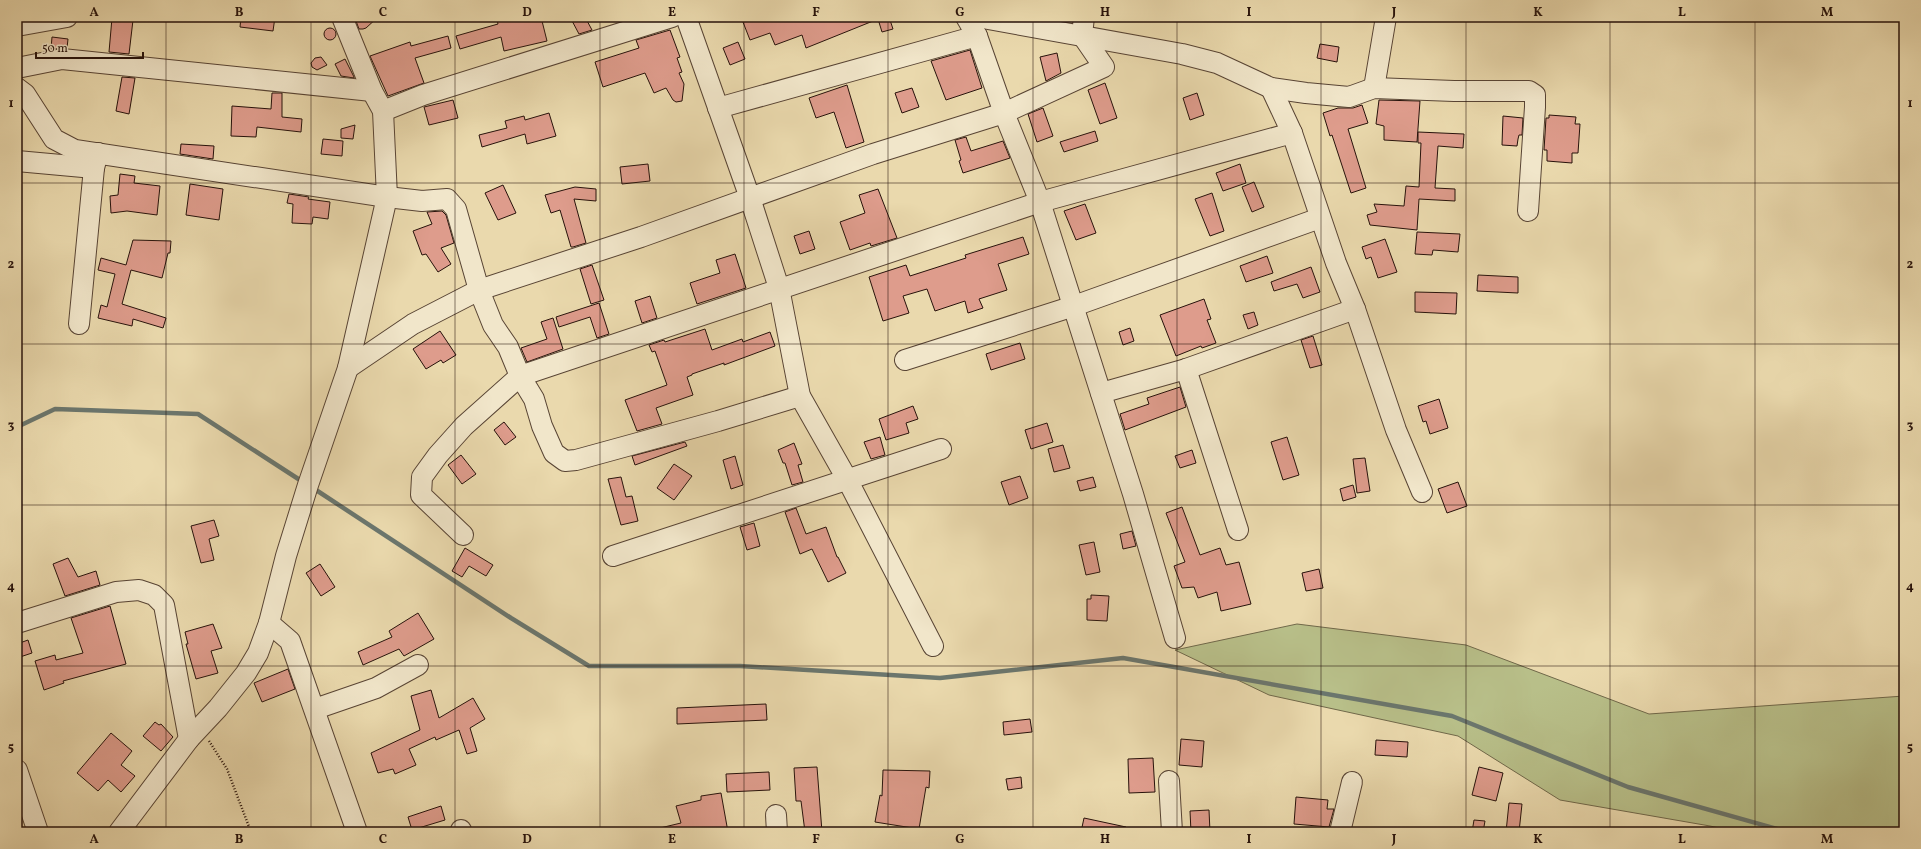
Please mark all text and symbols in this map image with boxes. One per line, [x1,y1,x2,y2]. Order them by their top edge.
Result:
text: A [89,4,99,22]
text: B [235,4,244,22]
text: C [379,4,387,22]
text: D [522,4,532,22]
text: E [668,4,676,22]
text: F [812,4,820,22]
text: G [955,4,965,22]
text: H [1100,4,1110,22]
text: I [1247,4,1252,22]
text: J [1391,4,1397,22]
text: K [1533,4,1543,22]
text: L [1678,4,1686,22]
text: M [1821,4,1834,22]
scale bar [36,34,143,60]
text: 50 m [42,41,68,57]
text: 1 [8,95,14,113]
text: 1 [1907,95,1913,113]
text: 2 [8,256,15,274]
text: 2 [1907,256,1914,274]
text: 3 [8,417,15,435]
text: 3 [1907,417,1914,435]
text: 4 [7,578,15,596]
text: 4 [1906,578,1914,596]
text: 5 [8,739,14,757]
text: 5 [1907,739,1913,757]
text: A [89,831,99,849]
text: B [235,831,244,849]
text: C [379,831,387,849]
text: D [522,831,532,849]
text: E [668,831,676,849]
text: F [812,831,820,849]
text: G [955,831,965,849]
text: H [1100,831,1110,849]
text: I [1247,831,1252,849]
text: J [1391,831,1397,849]
text: K [1533,831,1543,849]
text: L [1678,831,1686,849]
text: M [1821,831,1834,849]

